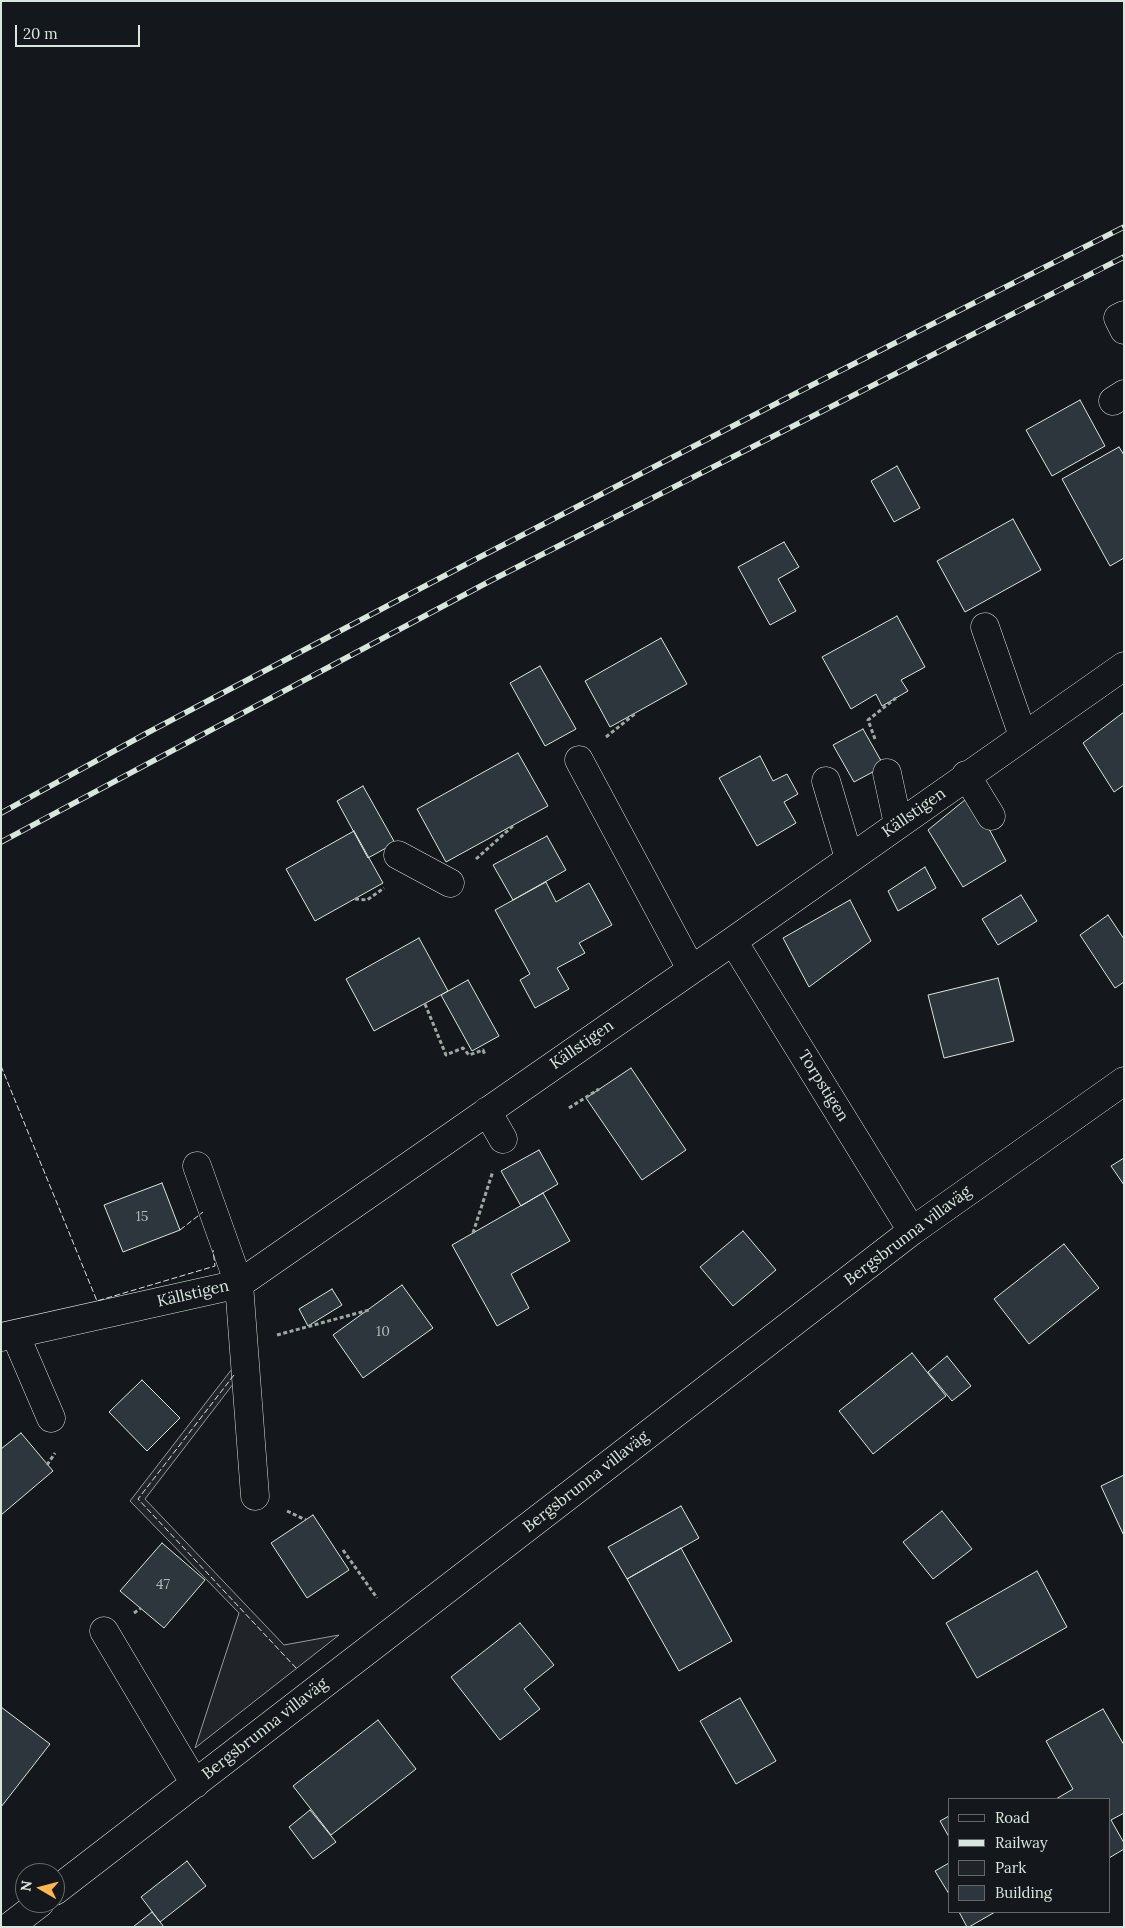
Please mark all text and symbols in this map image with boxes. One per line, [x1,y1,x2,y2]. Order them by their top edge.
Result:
scale bar [18,15,142,47]
text: 20 m [23,24,58,43]
street label: Källstigen [879,784,949,842]
street label: Källstigen [547,1016,617,1074]
street label: Torpstigen [794,1047,852,1125]
street label: Bergsbrunna villaväg [841,1182,975,1290]
house number: 15 [136,1209,148,1225]
street label: Källstigen [155,1276,231,1312]
house number: 10 [376,1324,390,1340]
street label: Bergsbrunna villaväg [520,1427,652,1537]
house number: 47 [156,1577,170,1593]
street label: Bergsbrunna villaväg [199,1674,331,1784]
legend [948,1798,1110,1913]
text: Road [995,1808,1030,1827]
text: Railway [995,1833,1048,1852]
text: Park [995,1858,1026,1877]
north arrow [15,1863,65,1913]
text: N [16,1879,36,1893]
text: Building [995,1883,1052,1902]

